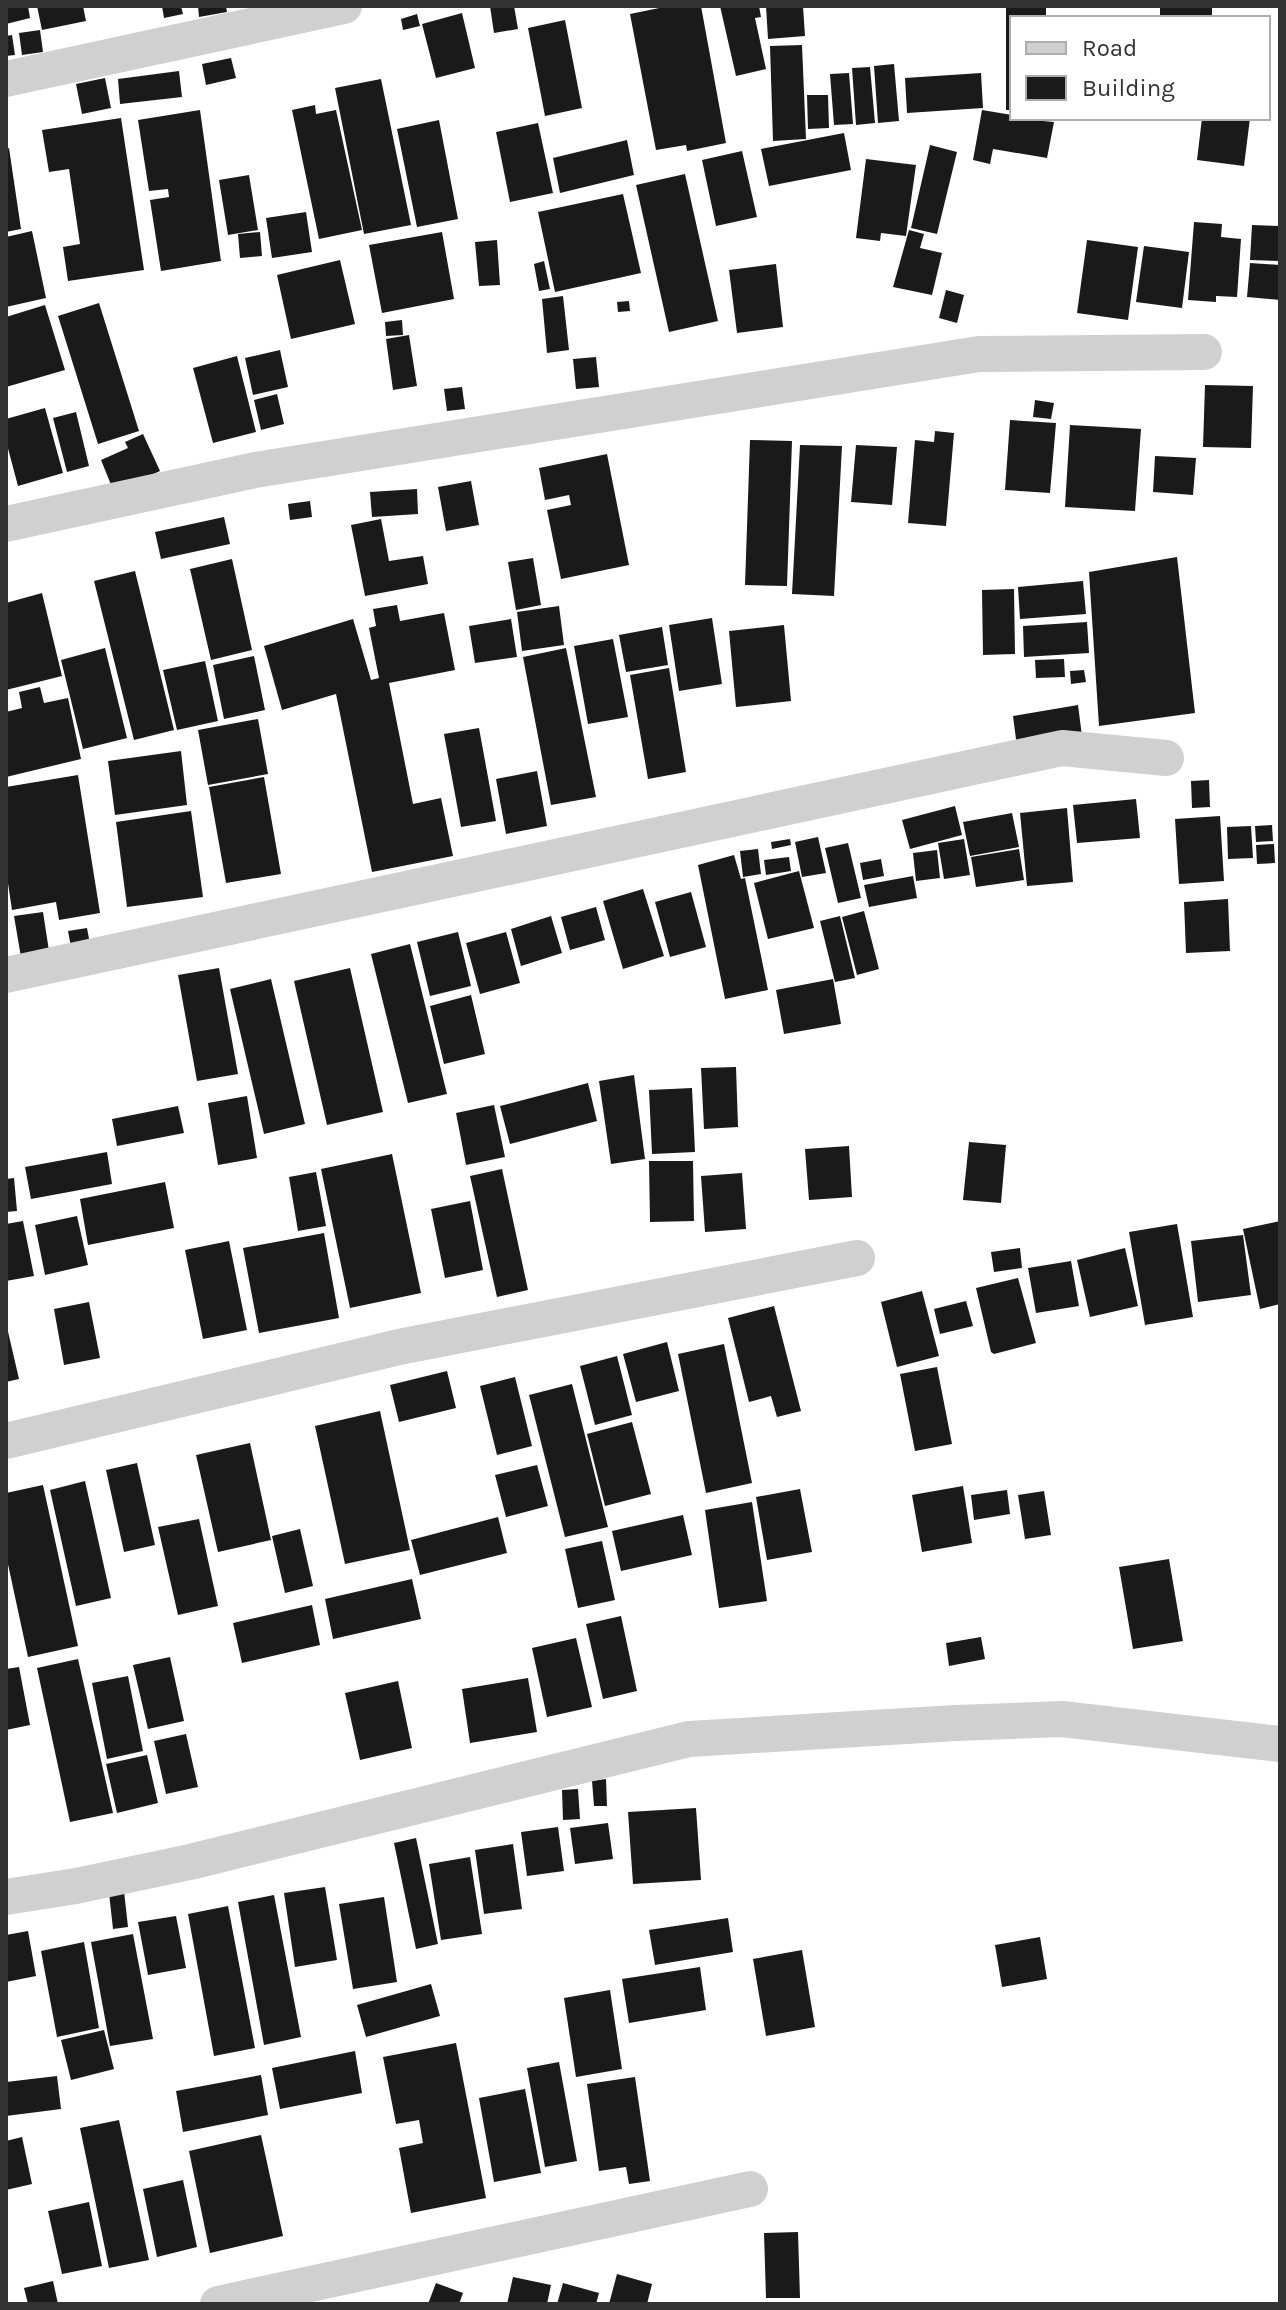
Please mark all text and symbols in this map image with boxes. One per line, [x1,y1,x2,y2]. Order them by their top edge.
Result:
legend [1010,16,1270,120]
text: Road [1082,34,1137,62]
text: Building [1082,74,1175,102]

